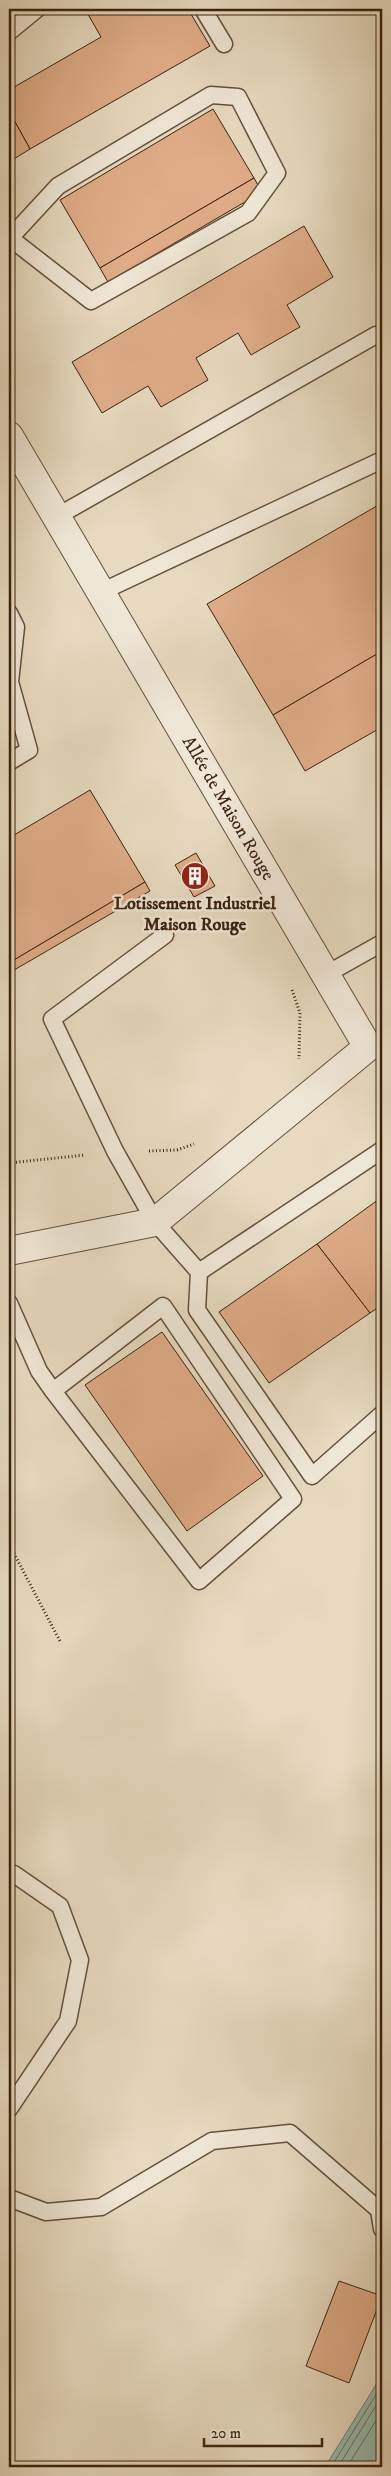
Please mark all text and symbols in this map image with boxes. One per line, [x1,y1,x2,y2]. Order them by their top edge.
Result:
street label: Allée de Maison Rouge [177,732,279,885]
building icon: Lotissement Industriel Maison Rouge [180,861,210,891]
place label: Lotissement Industriel Maison Rouge [114,893,277,936]
scale bar [204,2416,321,2448]
text: 20 m [211,2424,241,2443]

